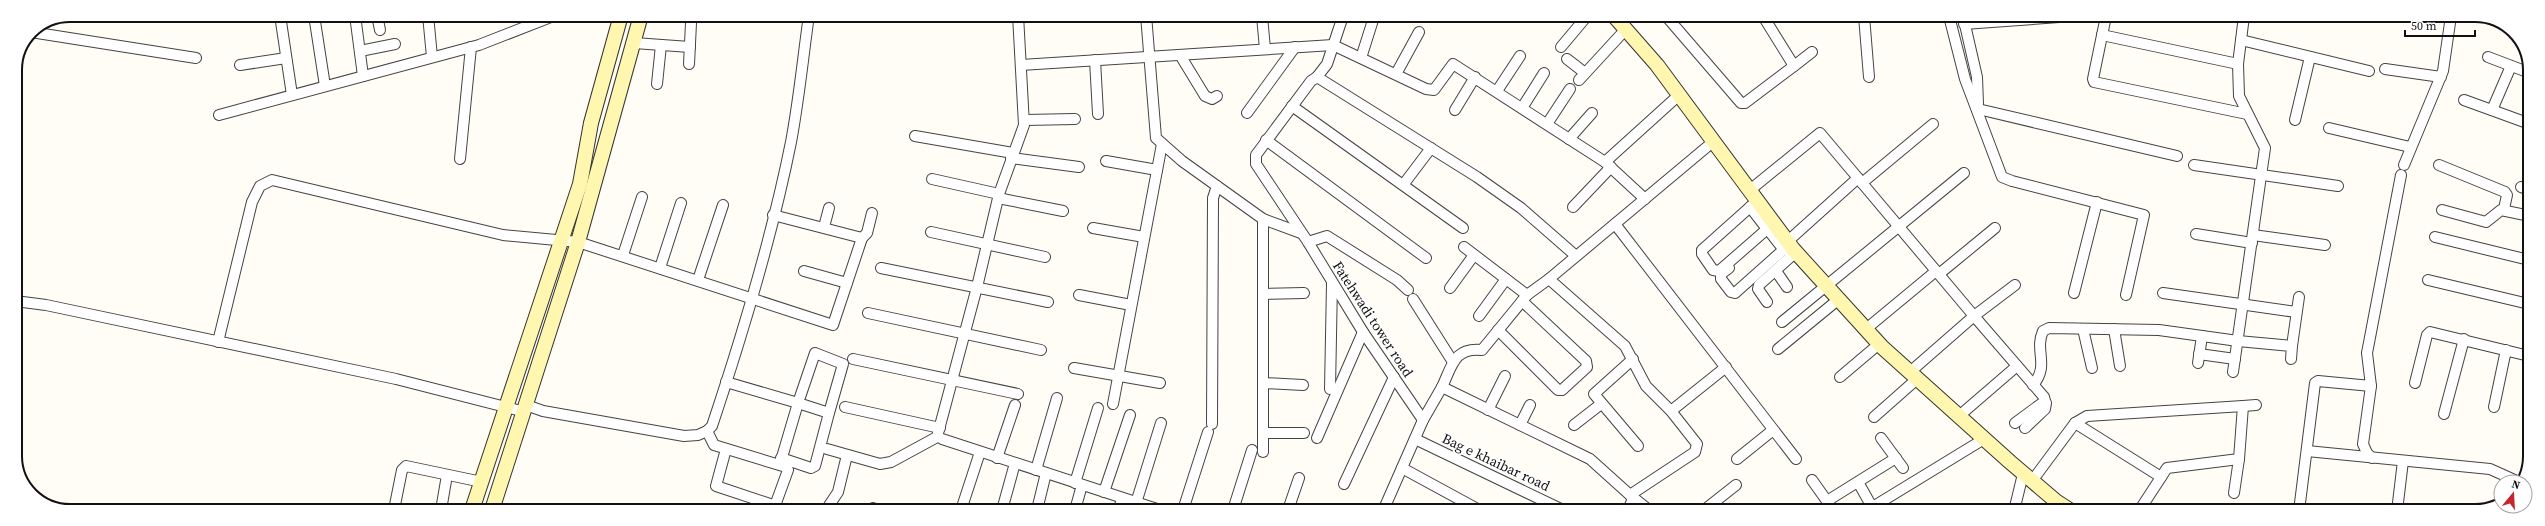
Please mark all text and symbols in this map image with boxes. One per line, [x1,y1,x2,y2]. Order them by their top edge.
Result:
scale bar [2405,12,2475,38]
text: 50 m [2411,18,2437,34]
street label: Fatehwadi tower road [1328,257,1418,381]
street label: Bag e khaibar road [1439,428,1553,496]
north arrow [2493,474,2533,514]
text: N [2510,477,2522,493]

